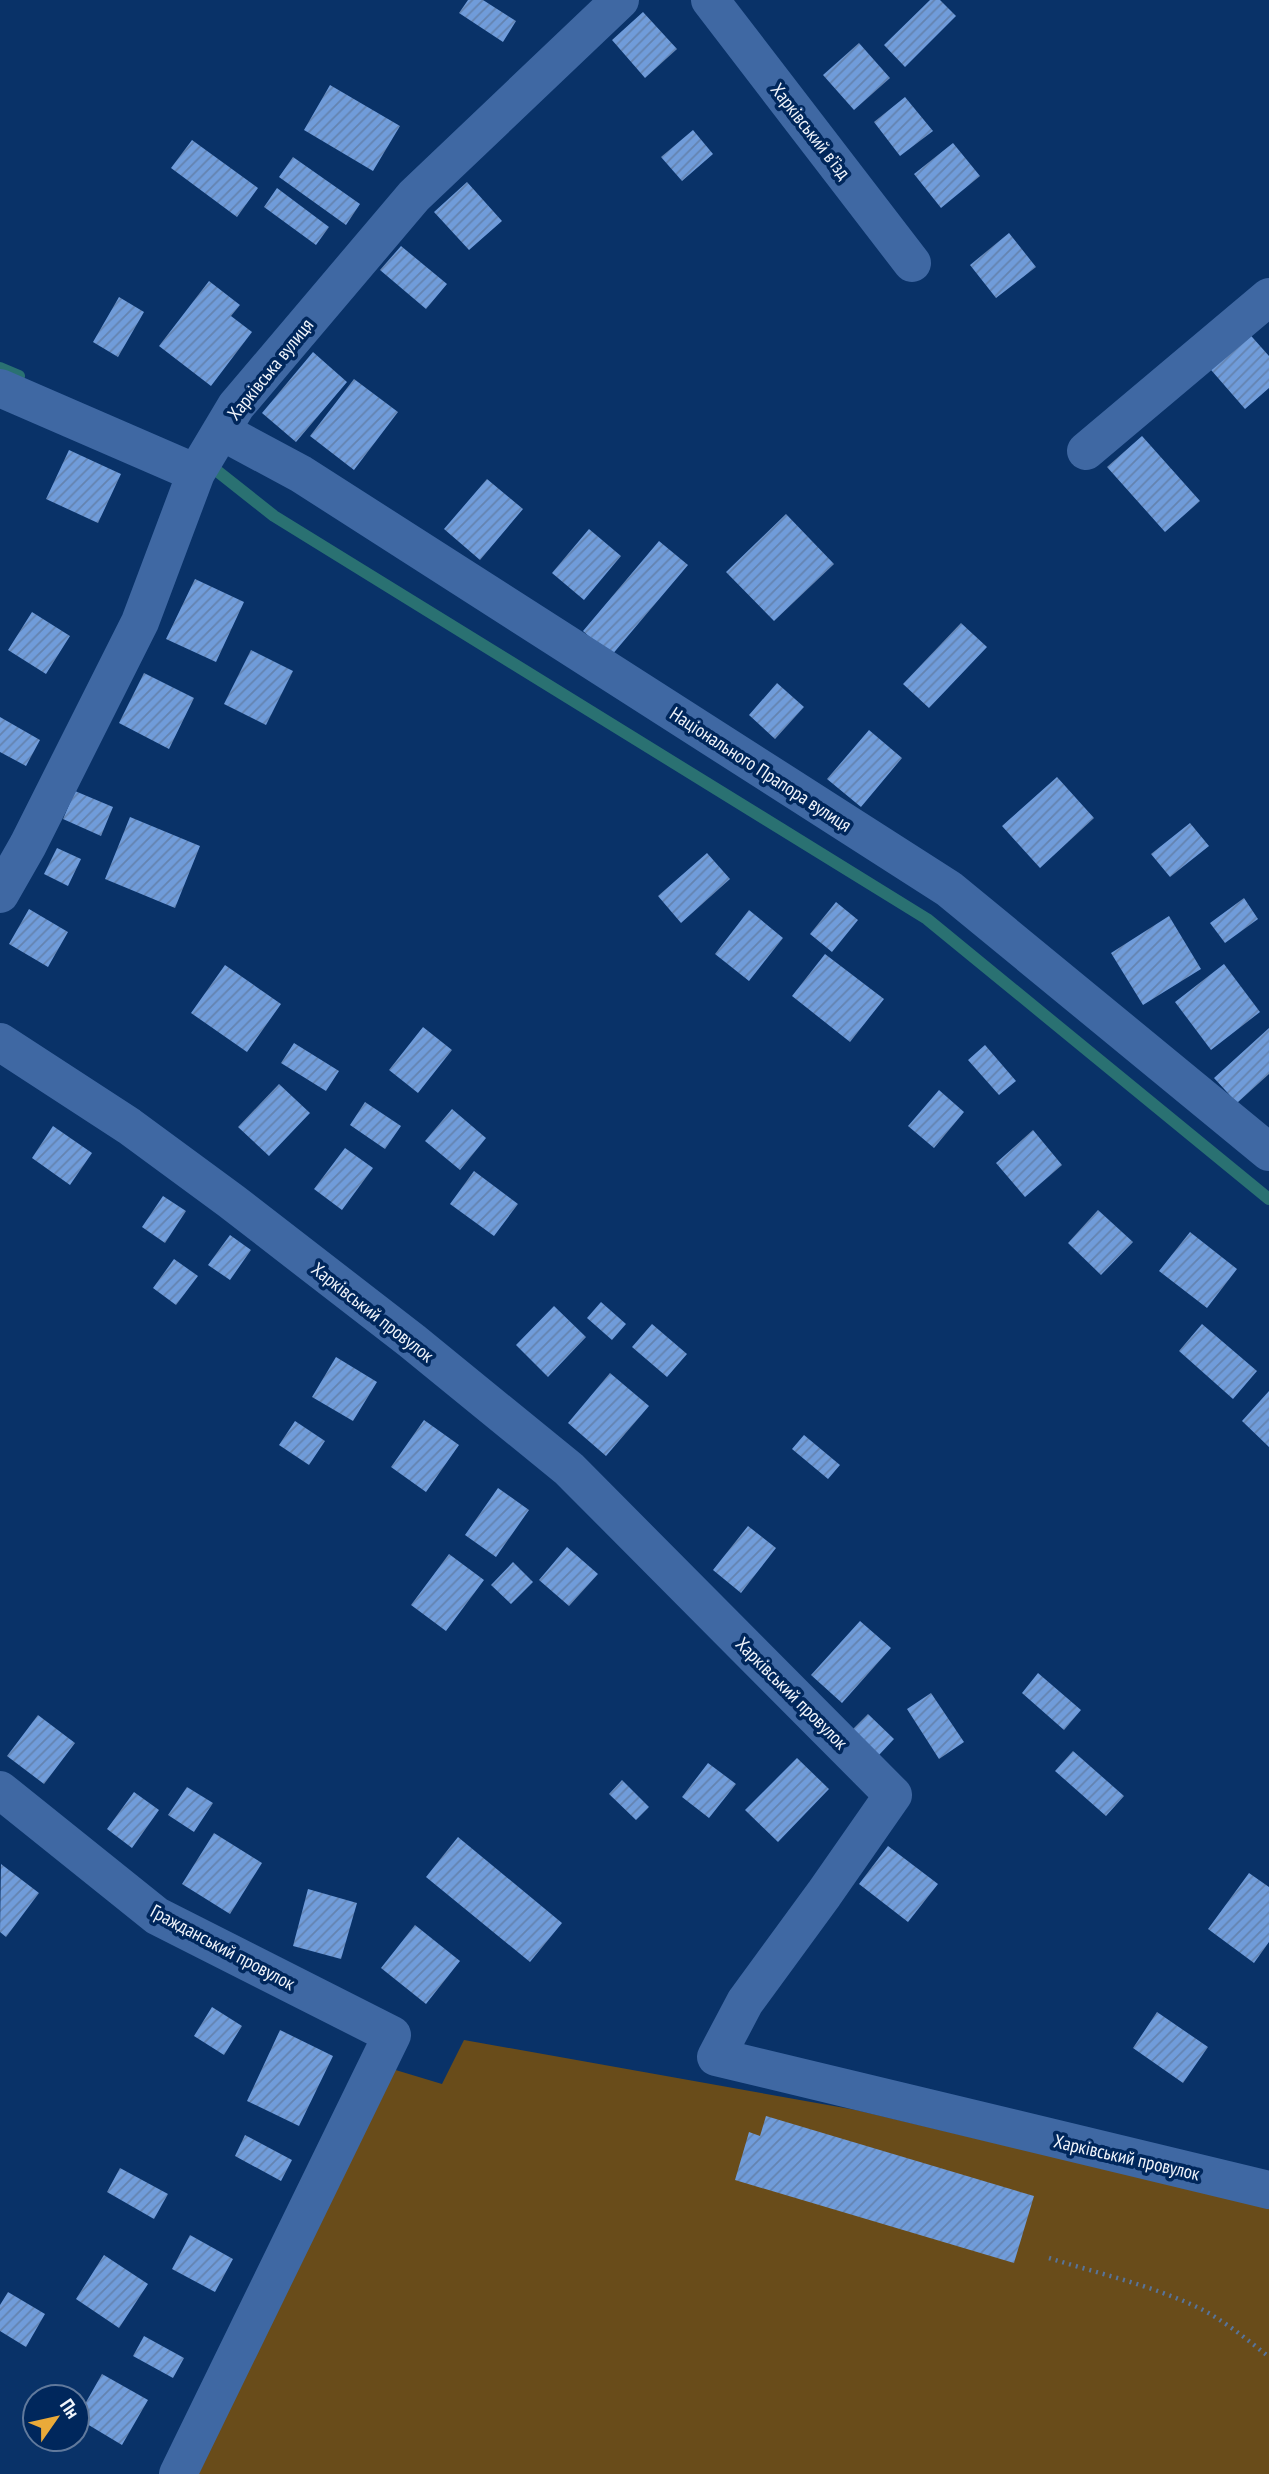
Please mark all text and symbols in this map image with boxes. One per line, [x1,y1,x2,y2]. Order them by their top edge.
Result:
street label: Харківський в’їзд [766,78,856,184]
street label: Харківська вулиця [222,313,318,425]
street label: Національного Прапора вулиця [666,701,856,837]
street label: Харківський провулок [307,1257,440,1368]
street label: Харківський провулок [731,1632,854,1755]
street label: Гражданський провулок [147,1899,300,1995]
street label: Харківський провулок [1052,2129,1203,2186]
north arrow [21,2383,91,2453]
text: Пн [55,2394,85,2423]

